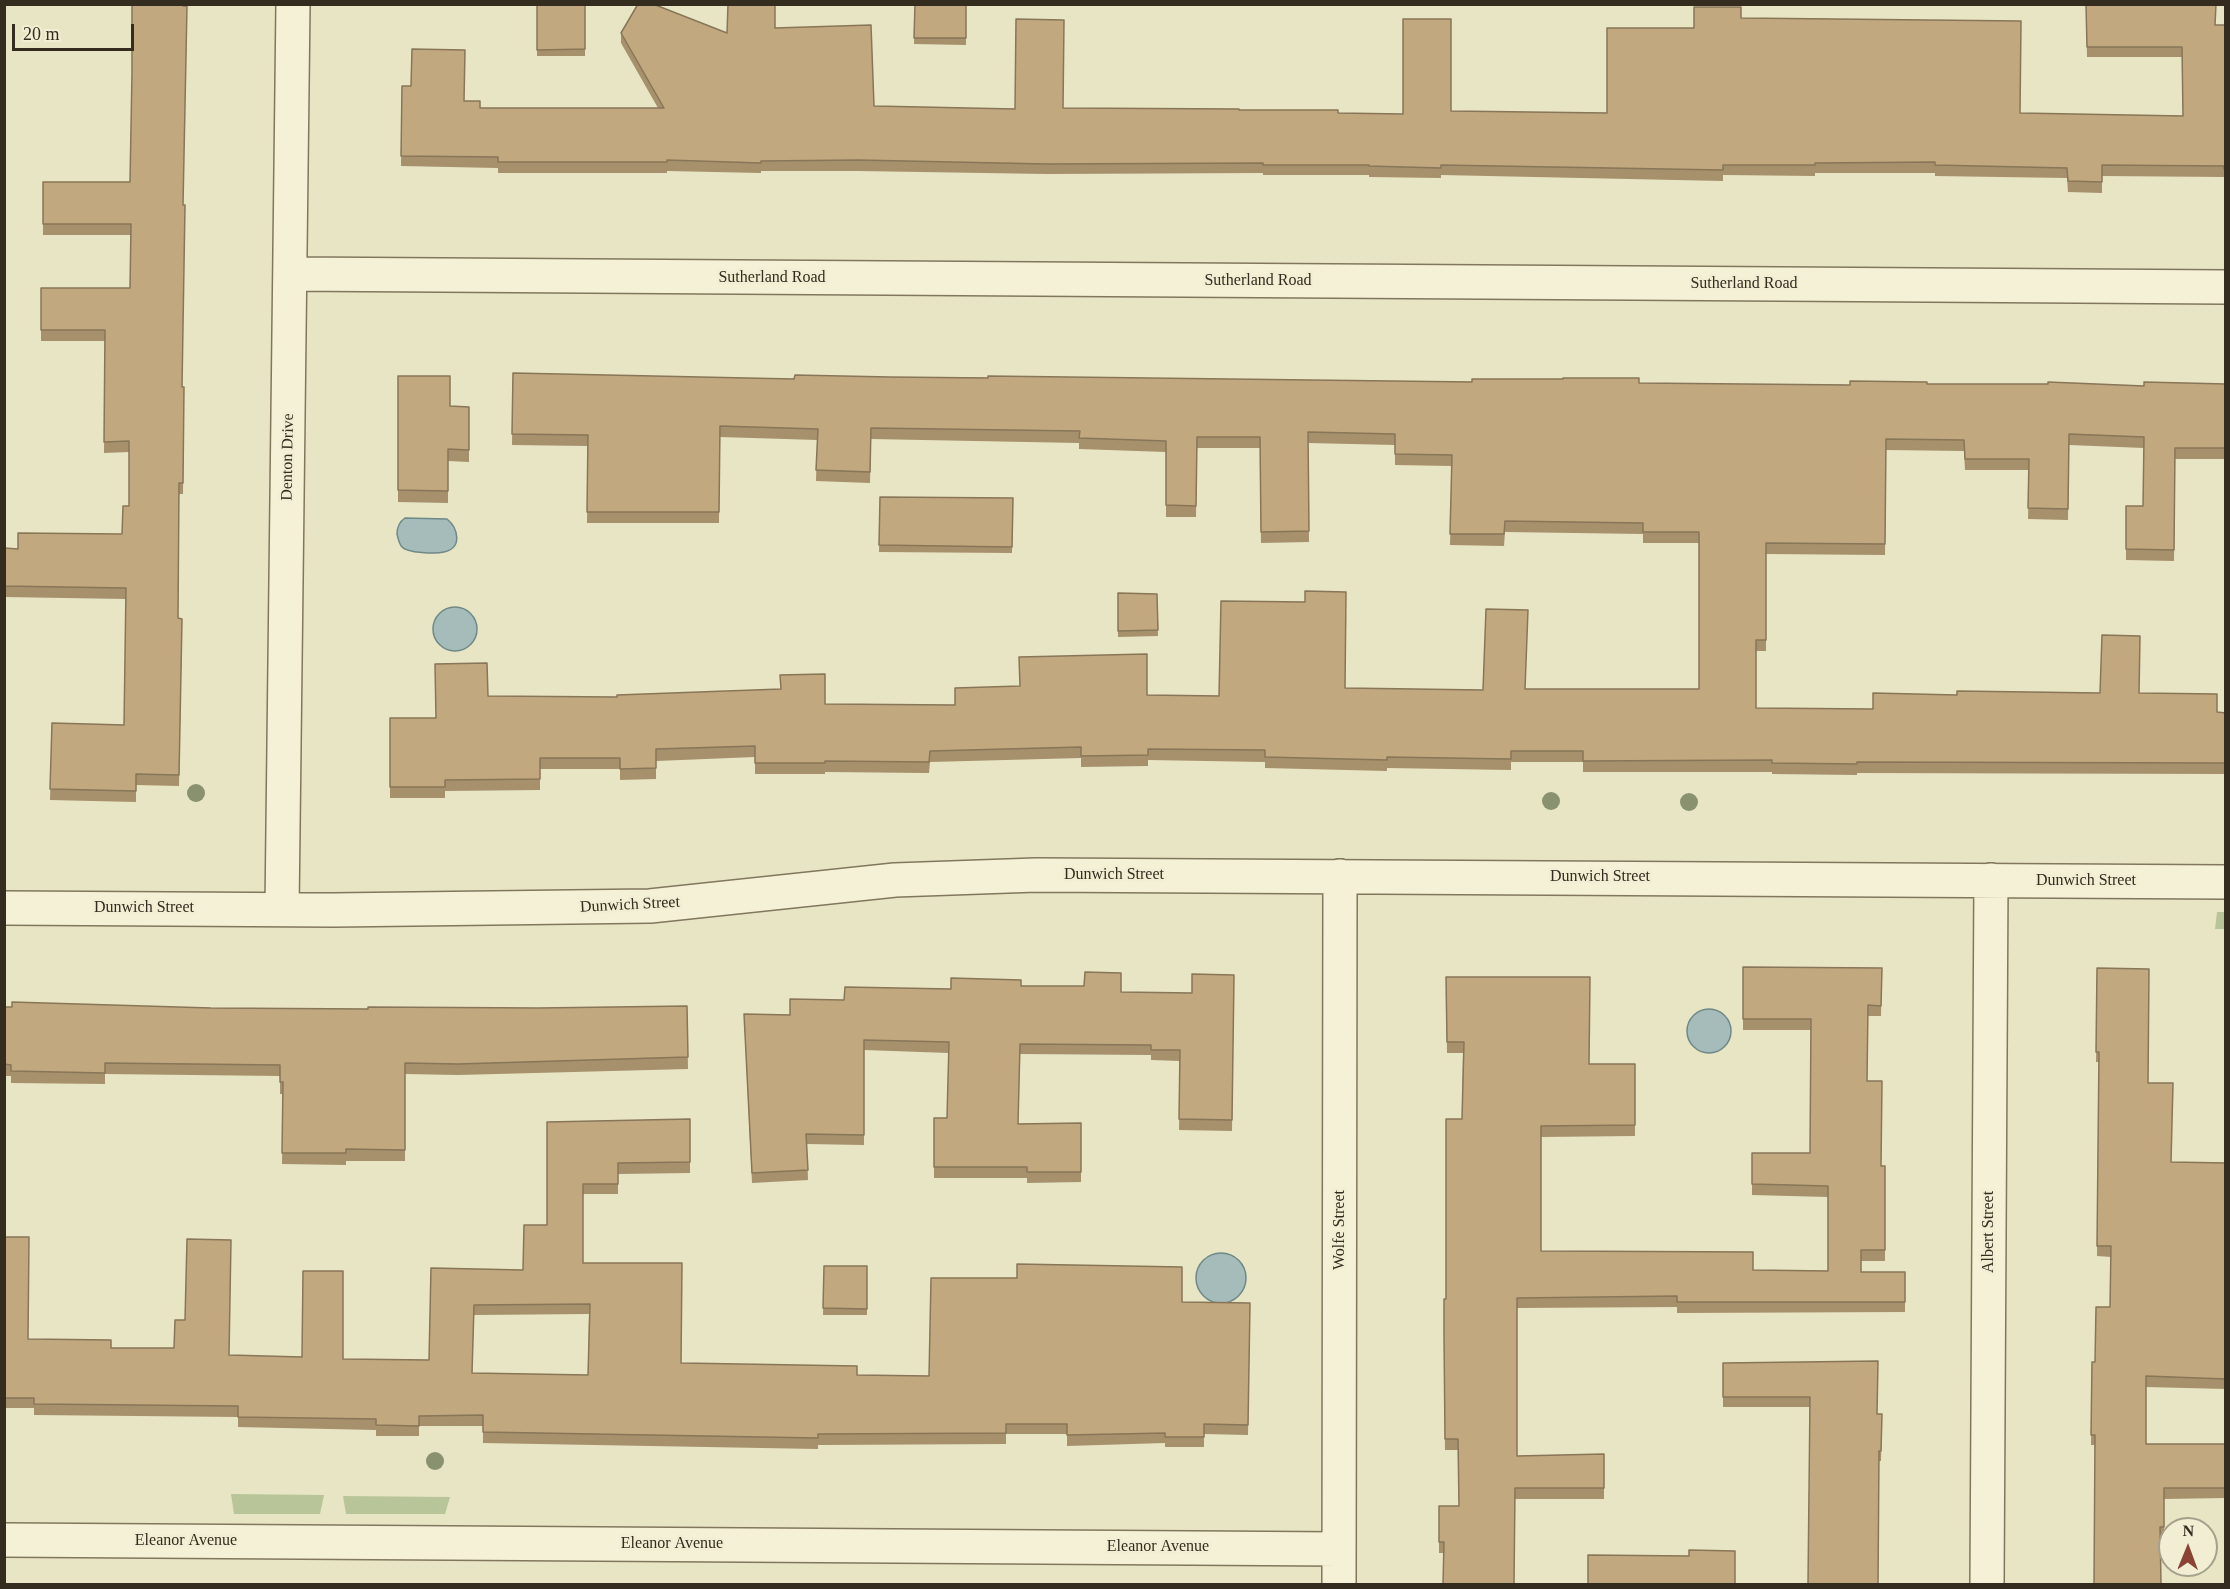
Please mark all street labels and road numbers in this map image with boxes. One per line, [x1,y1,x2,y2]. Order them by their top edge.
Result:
street label: Sutherland Road [718,268,826,288]
street label: Sutherland Road [1204,271,1312,291]
street label: Sutherland Road [1690,274,1798,294]
street label: Denton Drive [278,413,298,501]
street label: Dunwich Street [1064,865,1164,885]
street label: Dunwich Street [1550,867,1650,887]
street label: Dunwich Street [2036,871,2136,891]
street label: Dunwich Street [580,893,680,917]
street label: Dunwich Street [94,898,194,918]
street label: Wolfe Street [1330,1190,1350,1270]
street label: Albert Street [1979,1191,1999,1273]
street label: Eleanor Avenue [135,1531,237,1551]
street label: Eleanor Avenue [621,1534,723,1554]
street label: Eleanor Avenue [1107,1537,1209,1557]

